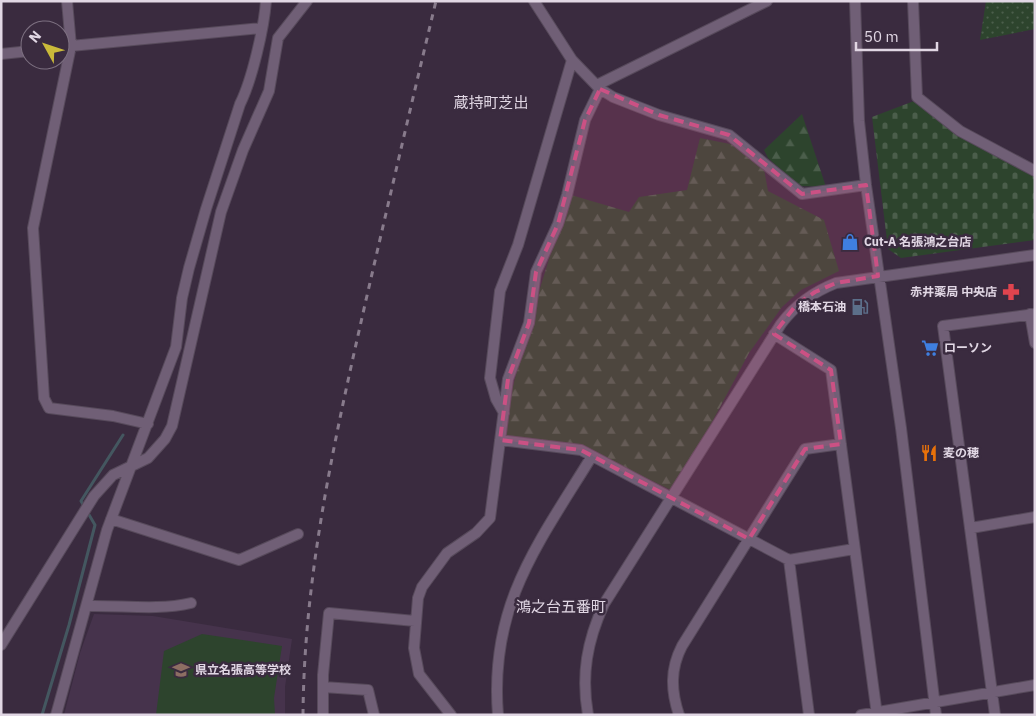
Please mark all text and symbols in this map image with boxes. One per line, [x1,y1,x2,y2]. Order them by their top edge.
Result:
north arrow [20,20,70,70]
scale bar [856,20,937,52]
text: N [25,27,45,46]
text: 50 m [864,27,899,46]
district label: 蔵持町芝出 [453,93,529,112]
shop icon: Cut-A 名張鴻之台店 [840,232,860,252]
place label: Cut-A 名張鴻之台店 [864,234,971,249]
pharmacy icon: 赤井薬局 中央店 [1001,282,1021,302]
place label: 赤井薬局 中央店 [910,284,997,299]
fuel station icon: 橋本石油 [850,297,870,317]
place label: 橋本石油 [798,299,846,314]
supermarket icon: ローソン [920,338,940,358]
place label: ローソン [944,340,992,355]
restaurant icon: 麦の穂 [919,443,939,463]
place label: 麦の穂 [943,445,979,460]
district label: 鴻之台五番町 [516,597,606,616]
school or university icon: 県立名張高等学校 [171,660,191,680]
place label: 県立名張高等学校 [195,662,291,677]

